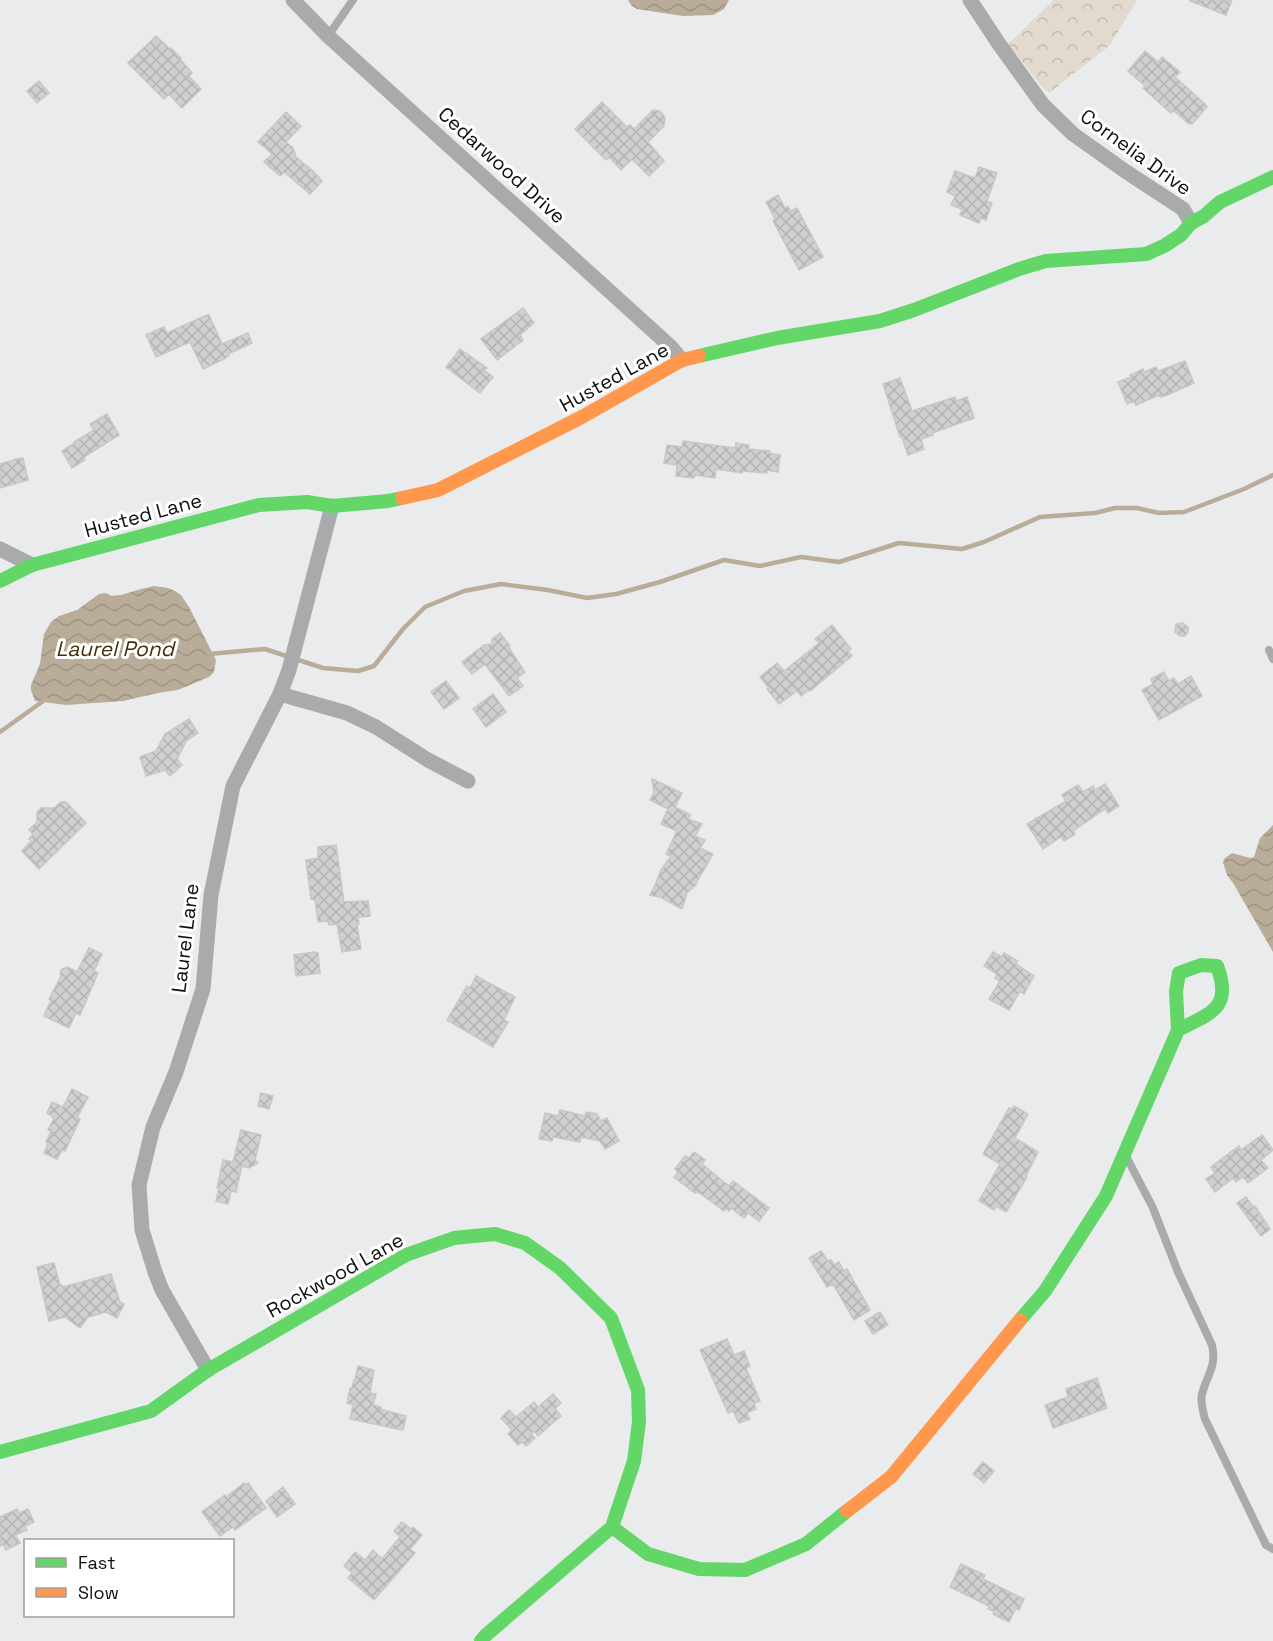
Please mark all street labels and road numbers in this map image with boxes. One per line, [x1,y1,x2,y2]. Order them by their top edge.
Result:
street label: Cedarwood Drive [433,101,571,229]
street label: Cornelia Drive [1075,103,1197,201]
street label: Husted Lane [555,336,673,418]
street label: Husted Lane [81,487,205,543]
street label: Laurel Lane [165,882,205,994]
street label: Rockwood Lane [262,1227,408,1323]

